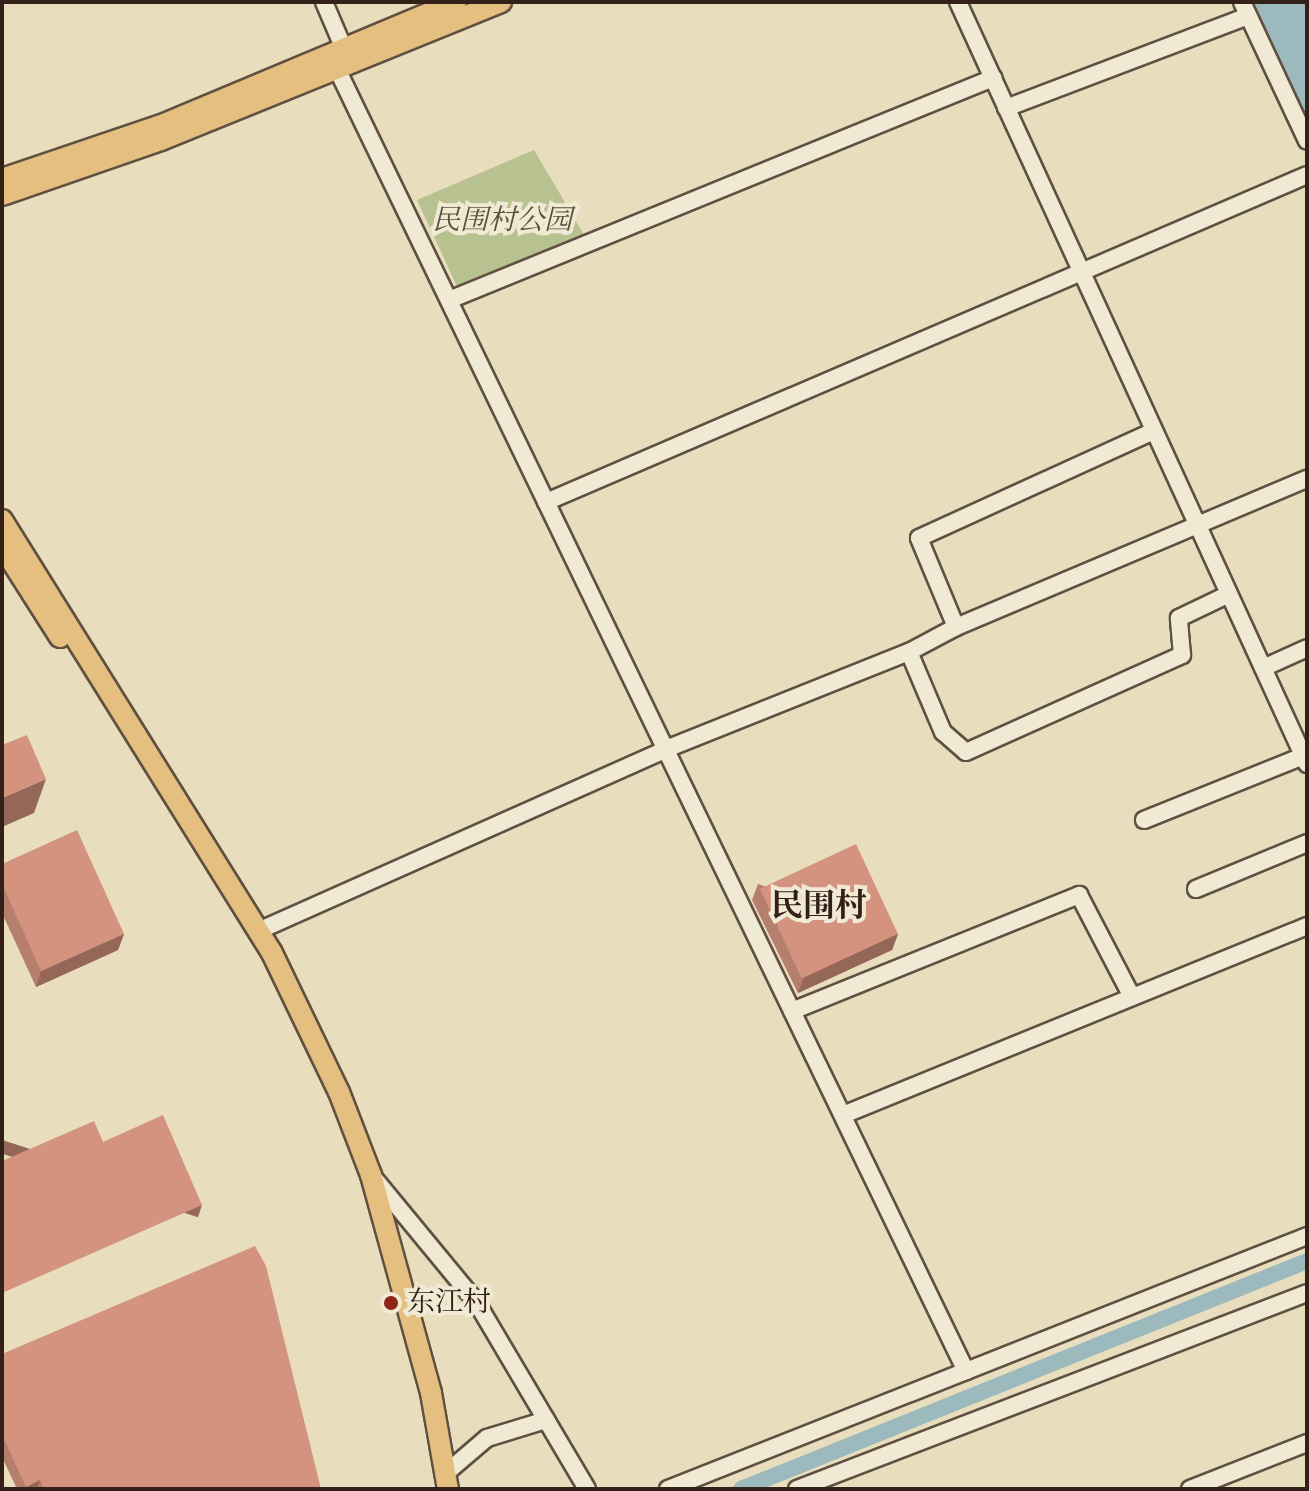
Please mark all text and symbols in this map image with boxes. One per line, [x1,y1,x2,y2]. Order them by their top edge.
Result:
park label: 民围村公园 [432,204,572,238]
district label: 民围村 [771,887,867,925]
place label: 东江村 [407,1286,491,1320]
marker: 东江村 [382,1294,400,1312]

